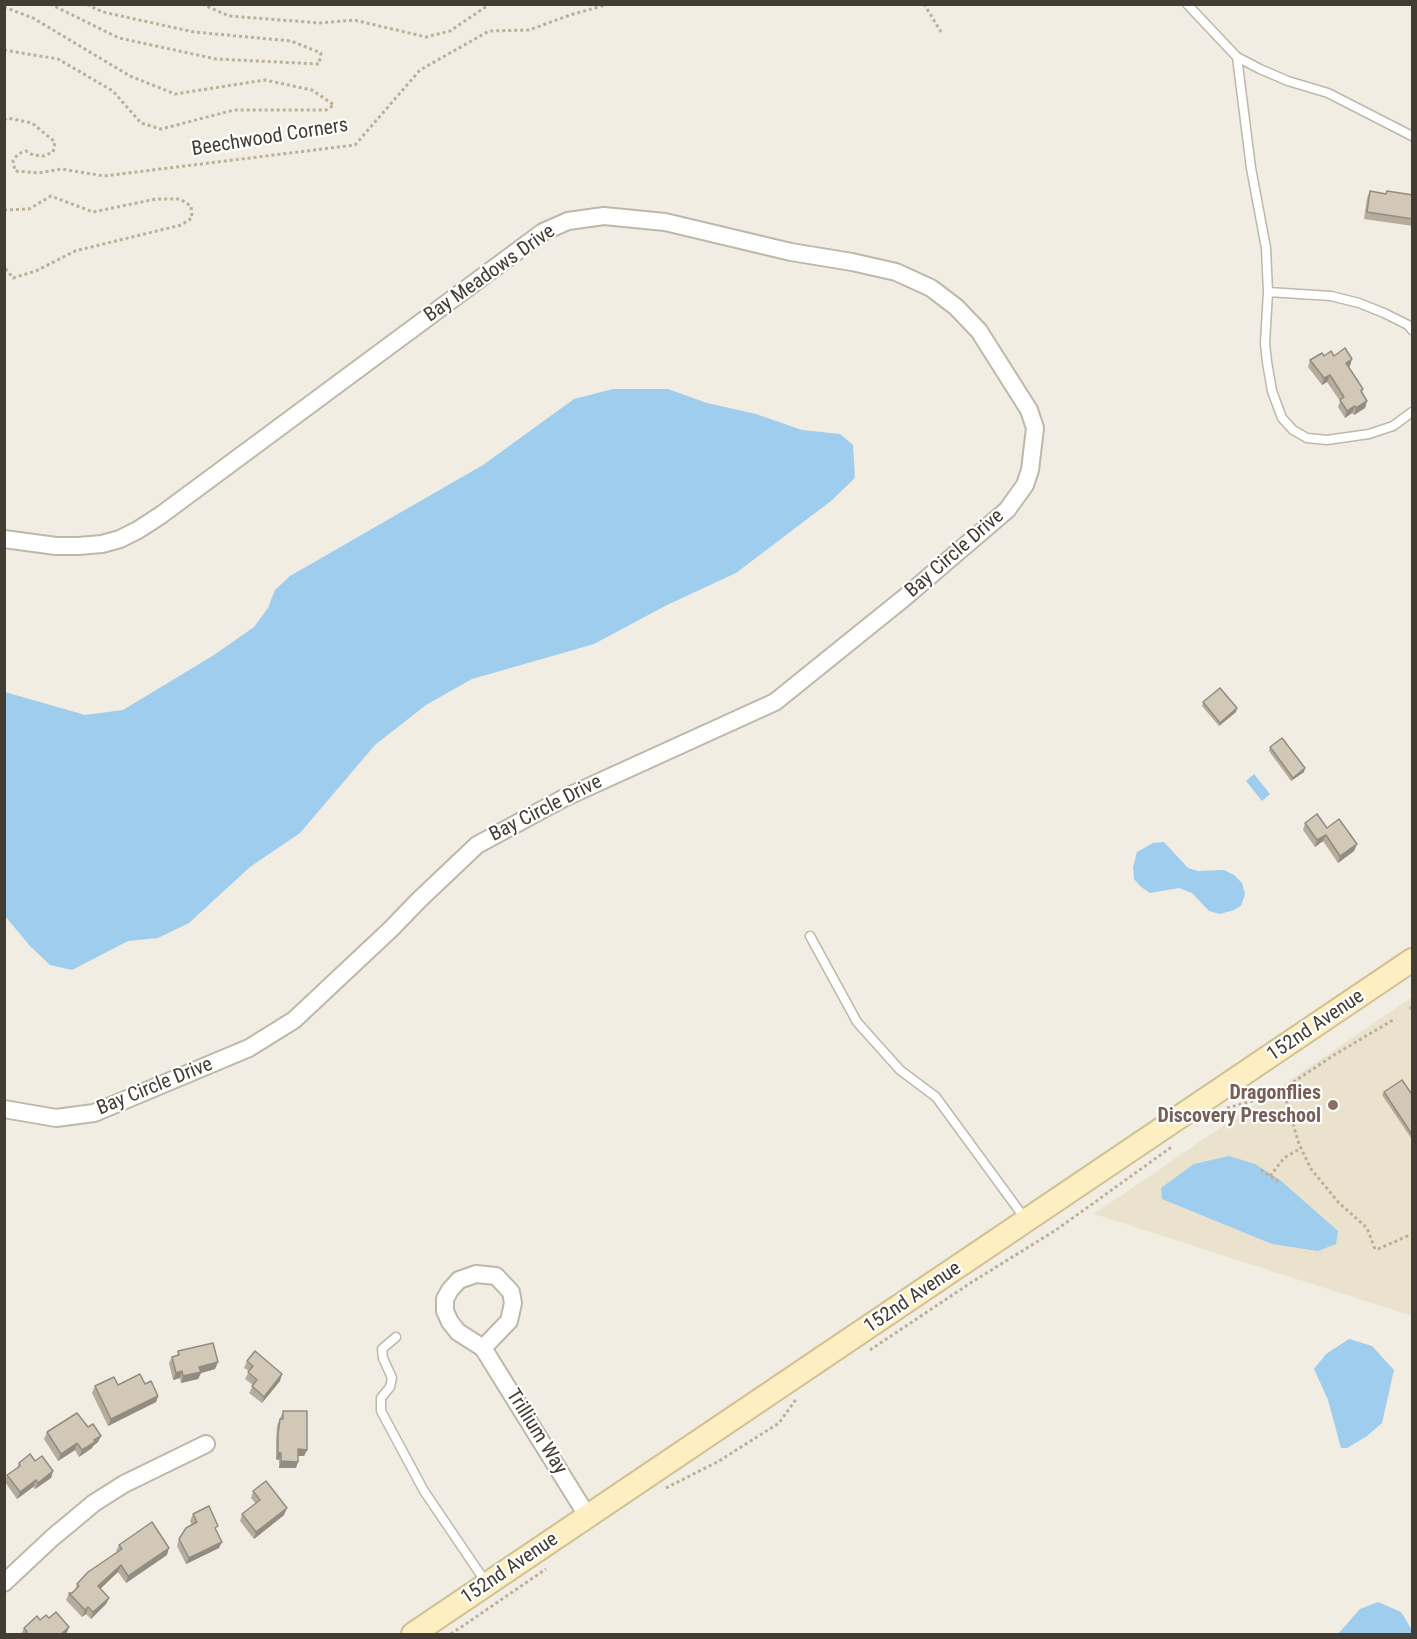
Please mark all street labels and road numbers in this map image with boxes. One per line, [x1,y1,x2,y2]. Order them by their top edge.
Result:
street label: Beechwood Corners [190,114,350,162]
street label: Bay Meadows Drive [420,220,560,328]
street label: Bay Circle Drive [901,505,1009,603]
street label: Bay Circle Drive [486,770,606,848]
street label: 152nd Avenue [1263,985,1369,1067]
street label: Bay Circle Drive [94,1053,216,1121]
street label: 152nd Avenue [860,1257,966,1339]
street label: Trillium Way [500,1385,572,1479]
street label: 152nd Avenue [457,1528,563,1610]

